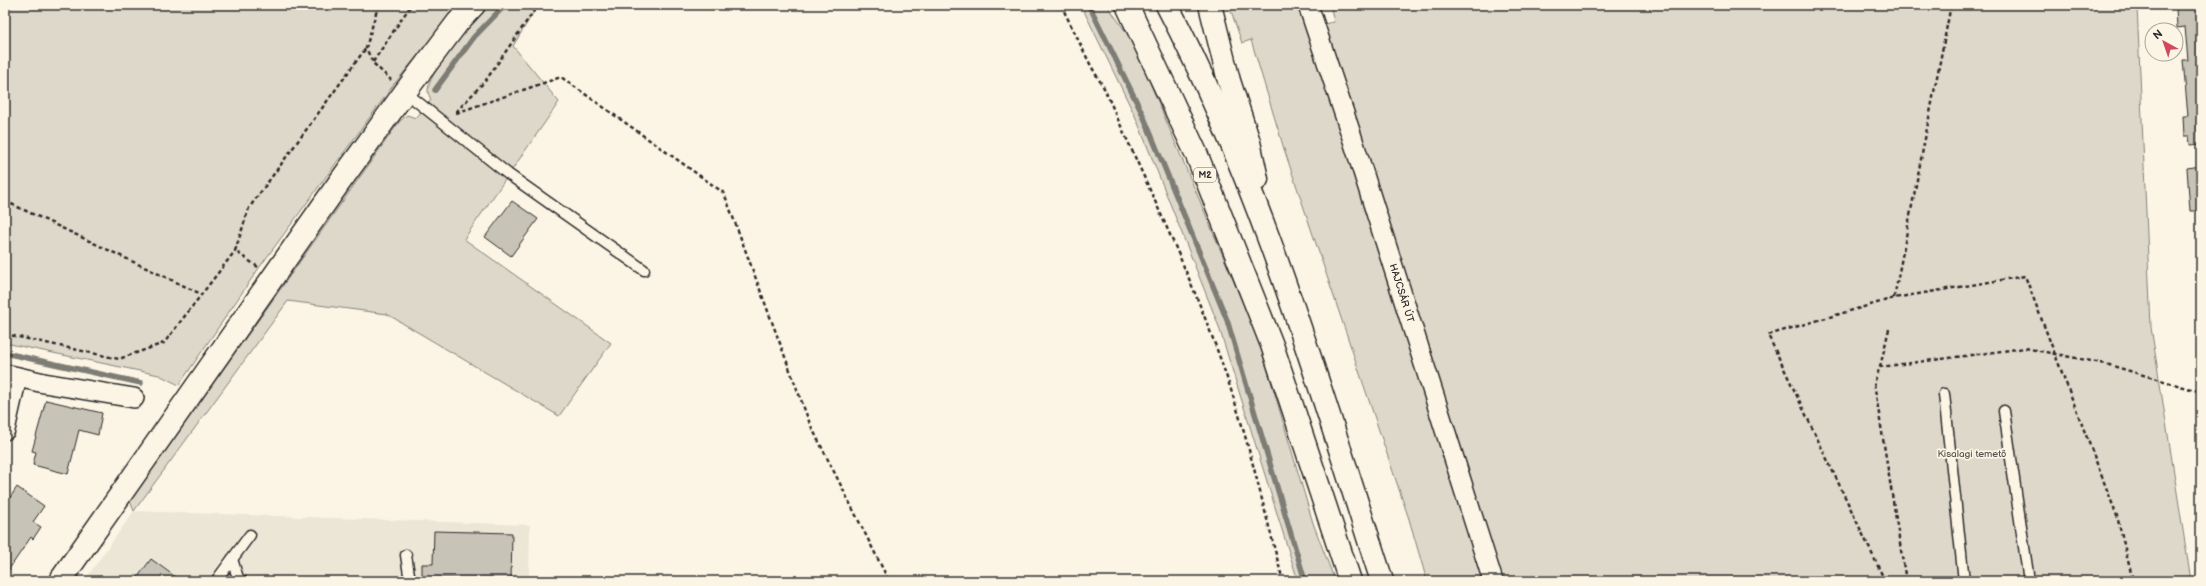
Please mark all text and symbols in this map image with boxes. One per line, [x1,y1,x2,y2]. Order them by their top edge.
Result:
north arrow [2144,22,2184,62]
text: N [2151,27,2165,42]
road number: M2 [1194,168,1216,182]
street label: HAJCSÁR ÚT [1387,262,1417,324]
park label: Kisalagi temető [1937,448,2007,460]

